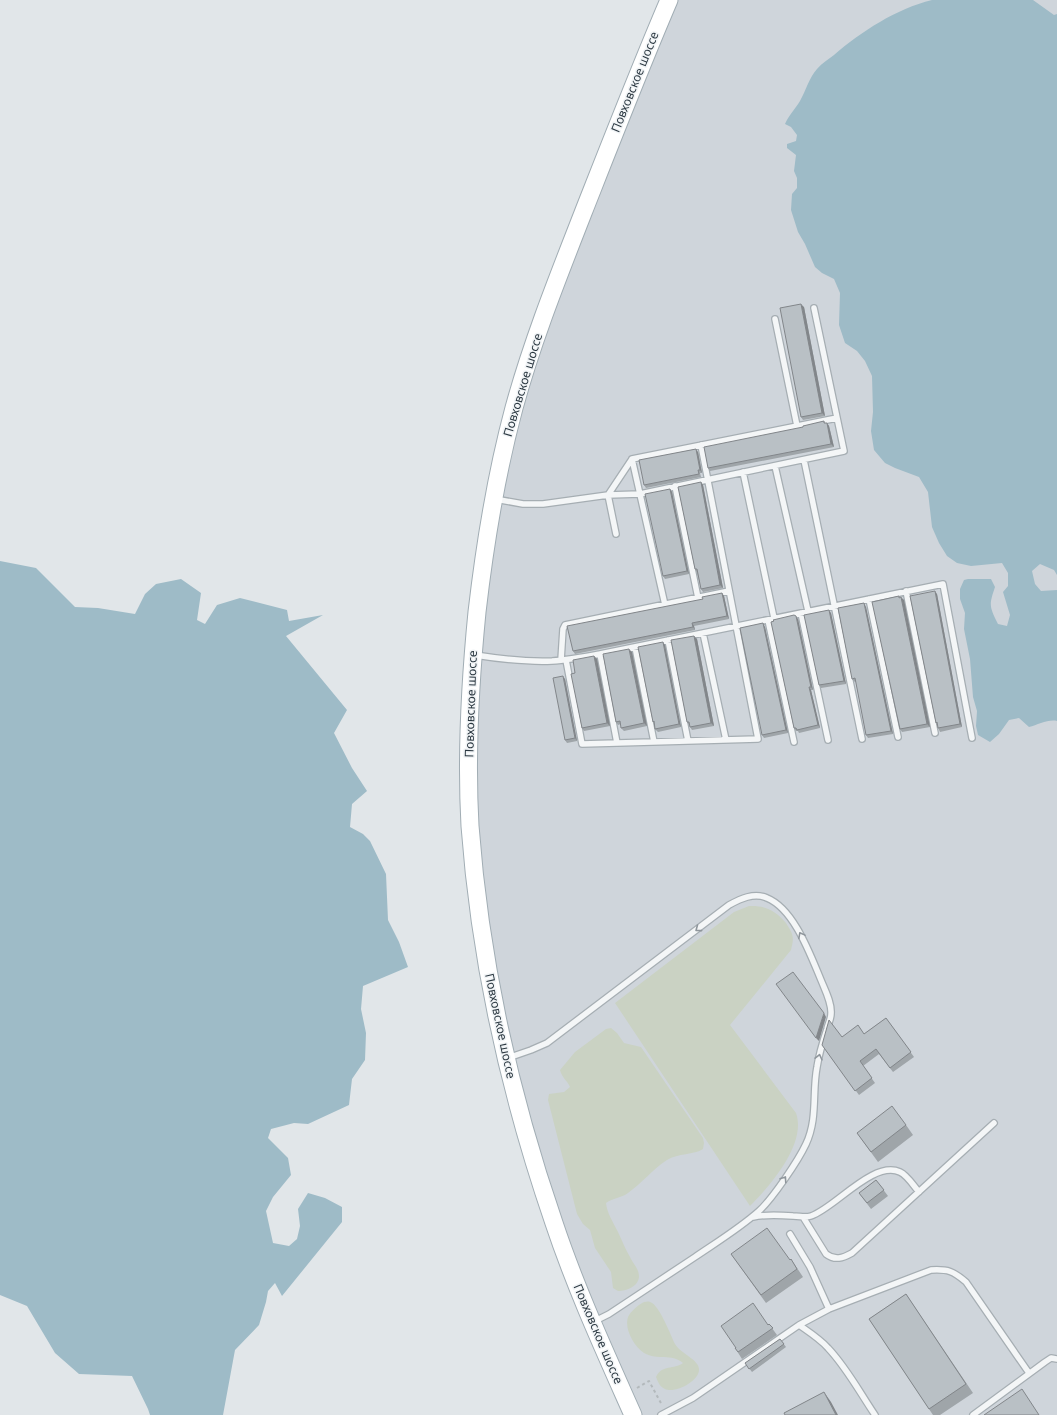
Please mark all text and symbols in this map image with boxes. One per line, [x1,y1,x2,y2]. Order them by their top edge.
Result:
street label: Повховское шоссе [607,29,663,135]
street label: Повховское шоссе [499,331,546,439]
street label: Повховское шоссе [460,650,481,758]
one-way arrow [695,924,702,931]
one-way arrow [798,932,805,939]
street label: Повховское шоссе [481,972,520,1080]
one-way arrow [815,1054,823,1060]
one-way arrow [779,1176,787,1183]
street label: Повховское шоссе [570,1281,627,1387]

